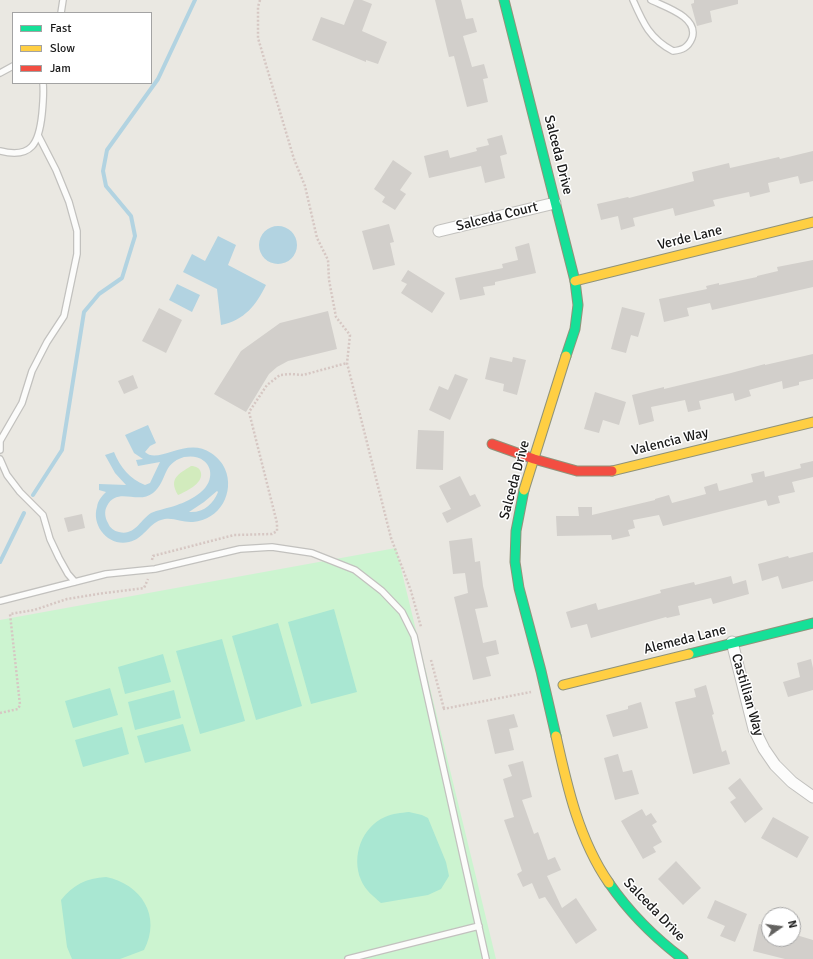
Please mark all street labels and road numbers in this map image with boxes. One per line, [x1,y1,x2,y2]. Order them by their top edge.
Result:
street label: Salceda Drive [540,114,576,196]
street label: Salceda Court [454,199,540,235]
street label: Verde Lane [656,222,724,254]
street label: Valencia Way [630,424,710,460]
street label: Salceda Drive [496,439,534,521]
street label: Alemeda Lane [642,622,728,658]
street label: Castillian Way [727,652,767,738]
street label: Salceda Drive [620,875,688,945]

